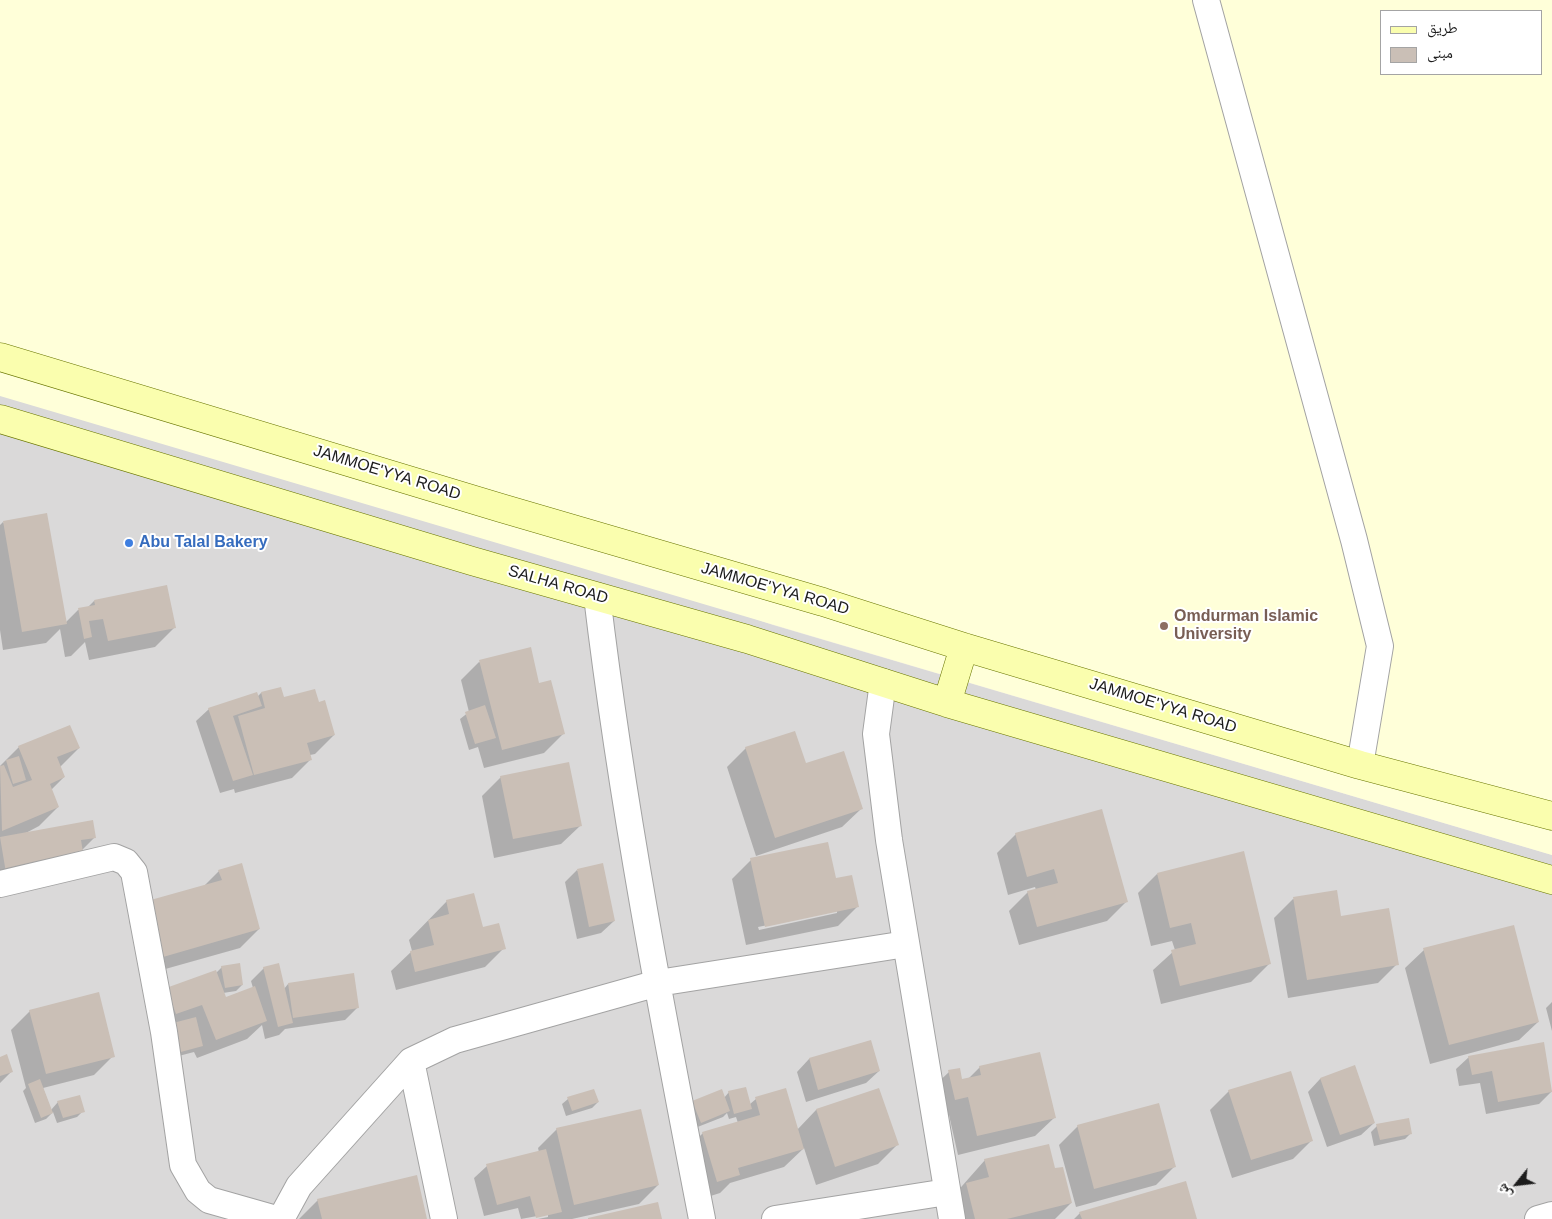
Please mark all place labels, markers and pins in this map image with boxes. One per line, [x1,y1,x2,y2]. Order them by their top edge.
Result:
place label: Abu Talal Bakery [139,533,268,553]
marker: Abu Talal Bakery [123,537,135,549]
place label: Omdurman Islamic University [1174,607,1318,645]
marker: Omdurman Islamic University [1158,620,1170,632]

